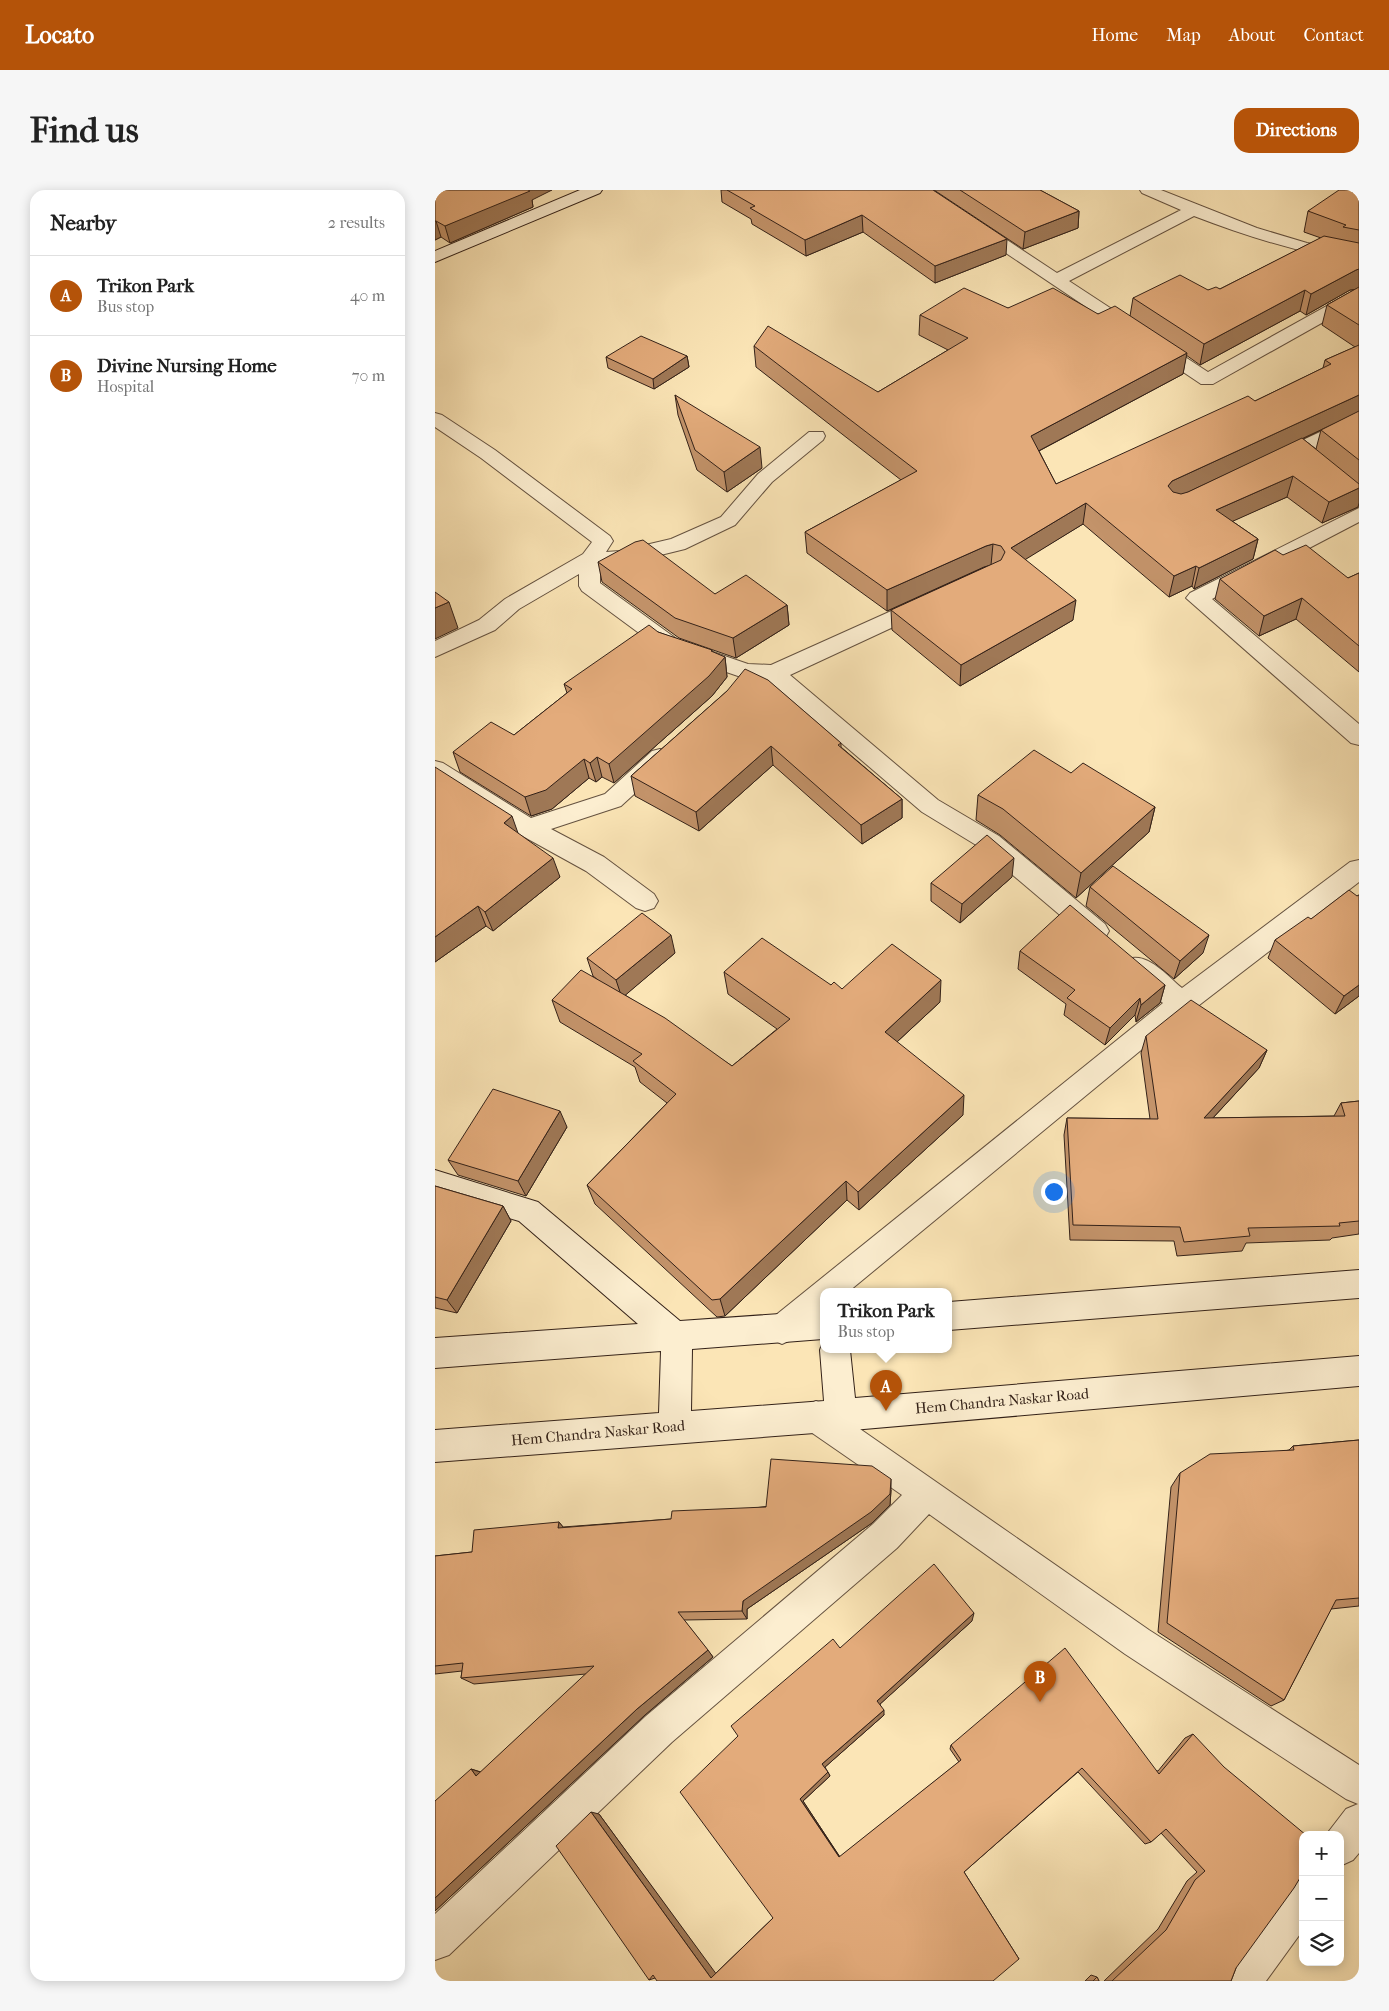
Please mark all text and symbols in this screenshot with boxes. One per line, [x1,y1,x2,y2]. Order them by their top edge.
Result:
text: Locato [25,21,94,49]
text: Home [1091,25,1138,46]
text: Map [1166,25,1201,46]
text: About [1229,25,1275,46]
text: Contact [1303,25,1364,46]
button: Directions [1234,108,1359,153]
text: Find us [30,110,139,151]
text: Nearby [50,211,116,235]
text: 2 results [328,213,385,232]
text: Trikon Park [97,275,194,297]
text: A [61,286,71,305]
text: 40 m [350,286,385,305]
text: Bus stop [97,297,154,316]
text: Divine Nursing Home [97,355,277,377]
text: B [61,366,71,385]
text: 70 m [352,366,385,385]
text: Hospital [97,377,154,396]
your location [1041,1179,1067,1205]
popup [820,1288,952,1353]
text: Trikon Park [837,1300,935,1322]
text: Bus stop [837,1322,895,1341]
pin: A [870,1370,902,1411]
street label: Hem Chandra Naskar Road [914,1384,1091,1418]
street label: Hem Chandra Naskar Road [510,1416,687,1450]
pin: B [1024,1661,1056,1702]
map controls [1299,1831,1344,1966]
button: + [1299,1831,1344,1876]
button: − [1299,1876,1344,1921]
button: layers [1299,1921,1344,1966]

